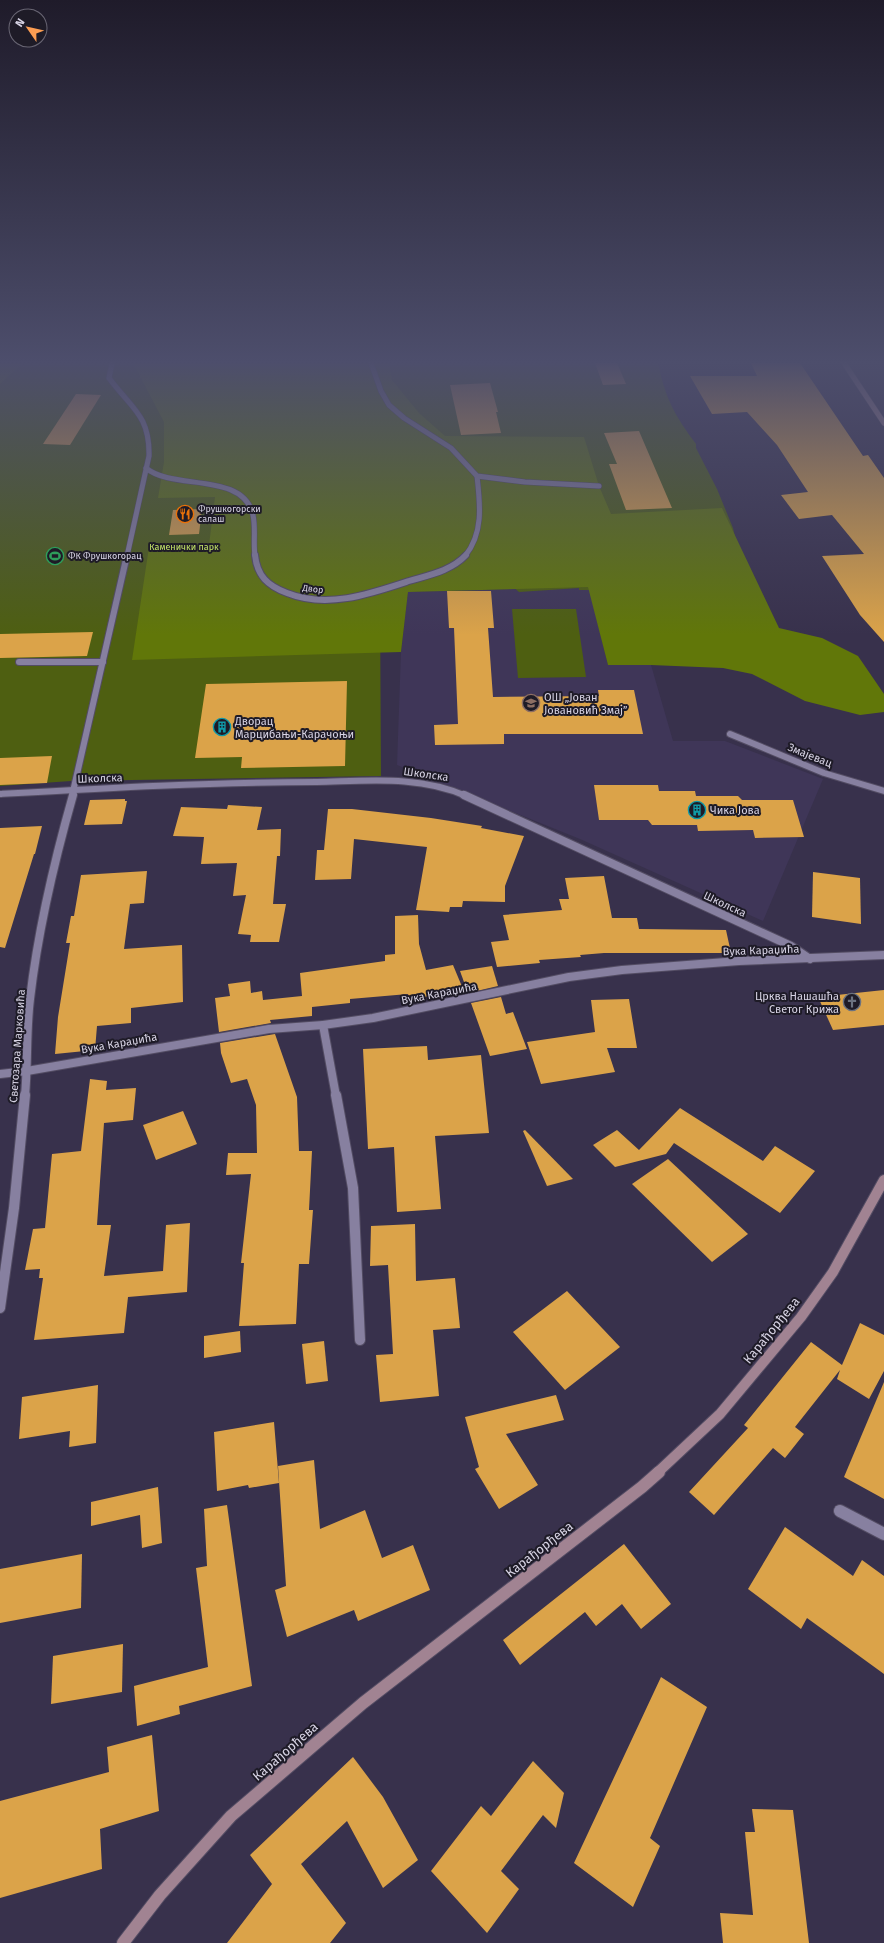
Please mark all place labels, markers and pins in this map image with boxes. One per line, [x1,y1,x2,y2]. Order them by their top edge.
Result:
restaurant icon: Фрушкогорски салаш [175,504,195,524]
place label: Фрушкогорски салаш [198,504,261,524]
sports icon: ФК Фрушкогорац [45,546,65,566]
place label: ФК Фрушкогорац [68,551,142,561]
place label: ОШ „Јован Јовановић Змај” [544,691,628,717]
school or university icon: ОШ „Јован Јовановић Змај” [521,693,541,713]
place label: Дворац Марцибањи-Карачоњи [234,715,354,741]
building icon: Дворац Марцибањи-Карачоњи [212,717,232,737]
building icon: Чика Јова [687,800,707,820]
place label: Чика Јова [710,804,760,817]
place label: Црква Нашашћа Светог Крижа [755,990,839,1016]
church icon: Црква Нашашћа Светог Крижа [842,992,862,1012]

